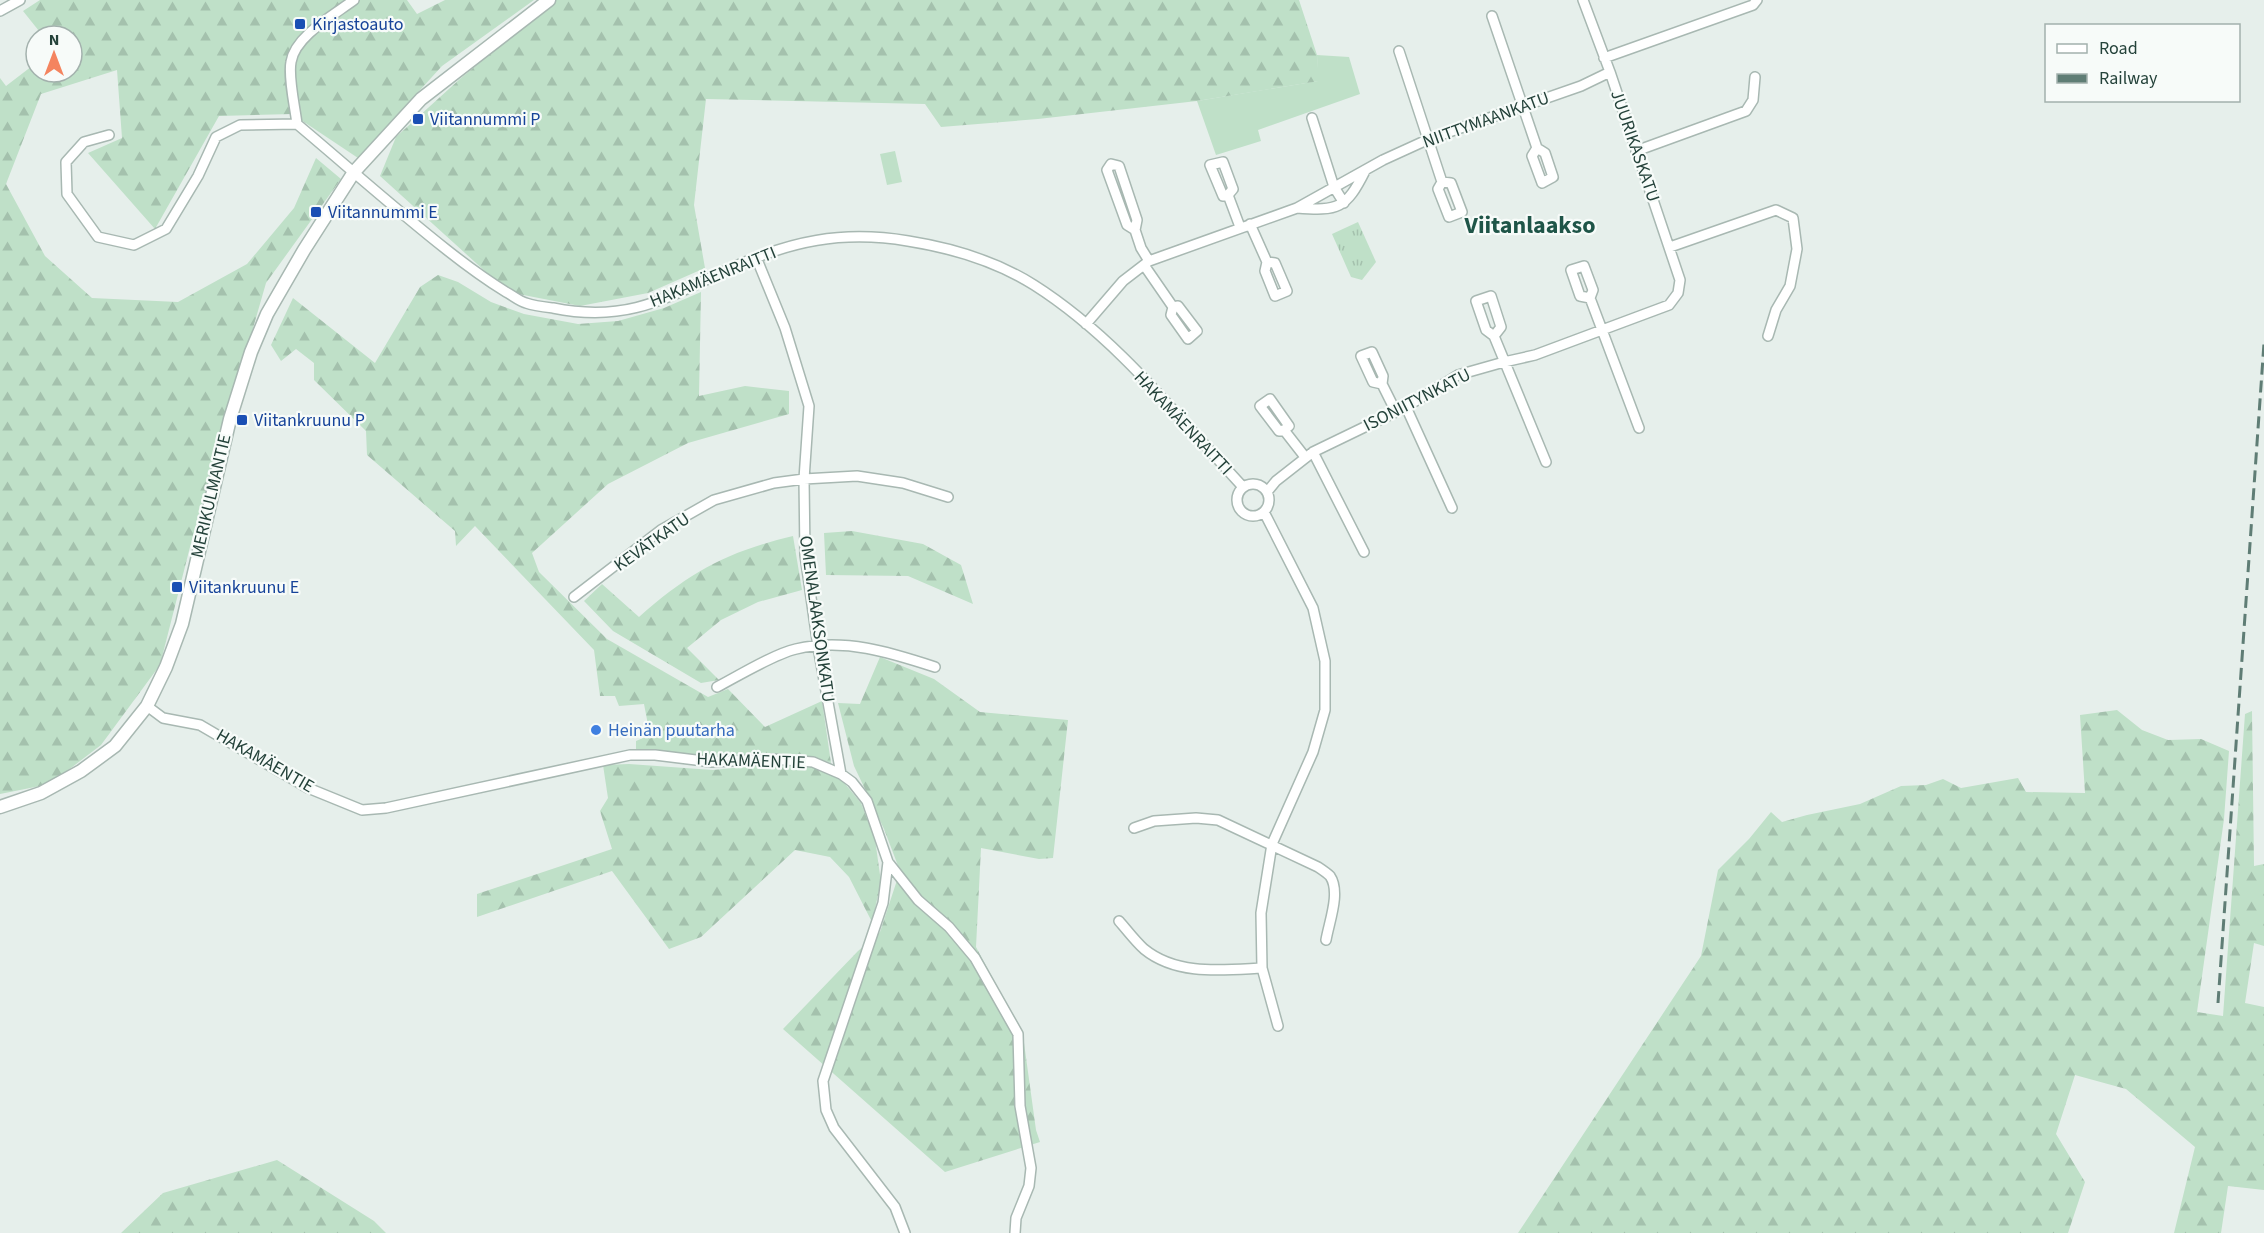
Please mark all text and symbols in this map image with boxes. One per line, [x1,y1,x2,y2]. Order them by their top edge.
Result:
place label: Kirjastoauto [312,12,404,37]
marker: Kirjastoauto [293,17,307,31]
north arrow [24,24,84,84]
legend [2045,24,2240,102]
text: N [49,29,59,51]
text: Road [2099,36,2138,61]
text: Railway [2099,66,2158,91]
street label: NIITTYMAANKATU [1419,85,1553,155]
street label: JUURIKASKATU [1604,87,1666,205]
place label: Viitannummi P [430,107,540,132]
marker: Viitannummi P [411,112,425,126]
place label: Viitannummi E [328,200,438,225]
marker: Viitannummi E [309,205,323,219]
district label: Viitanlaakso [1464,208,1595,243]
street label: HAKAMÄENRAITTI [646,240,780,314]
street label: ISONIITYNKATU [1359,362,1475,438]
street label: HAKAMÄENRAITTI [1128,365,1238,481]
place label: Viitankruunu P [254,408,365,433]
marker: Viitankruunu P [235,413,249,427]
street label: MERIKULMANTIE [185,432,237,560]
street label: KEVÄTKATU [609,507,695,577]
street label: OMENALAAKSONKATU [793,534,841,704]
place label: Viitankruunu E [189,575,299,600]
marker: Viitankruunu E [170,580,184,594]
place label: Heinän puutarha [608,718,735,743]
street label: HAKAMÄENTIE [211,723,319,799]
marker: Heinän puutarha [589,723,603,737]
street label: HAKAMÄENTIE [696,747,806,775]

